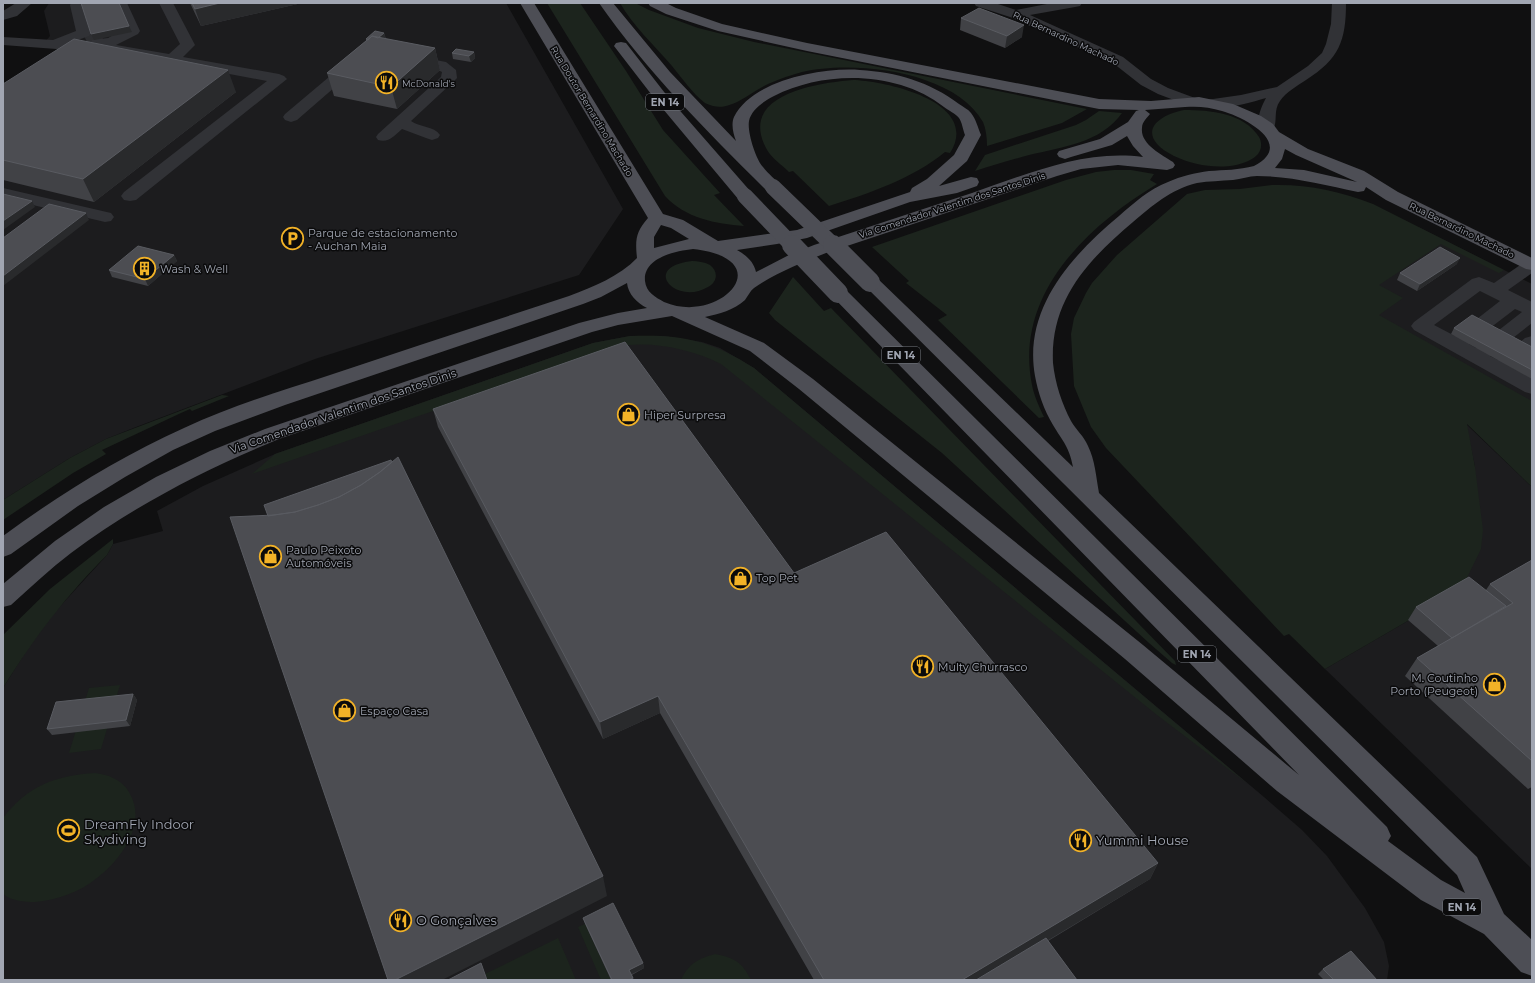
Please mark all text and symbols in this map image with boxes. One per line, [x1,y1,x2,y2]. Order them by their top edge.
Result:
street label: Rua Bernardino Machado [1011,9,1121,68]
street label: Rua Doutor Bernardino Machado [549,44,635,178]
restaurant icon: McDonald's [374,70,400,96]
place label: McDonald's [402,78,455,89]
road number: EN 14 [646,94,684,110]
street label: Via Comendador Valentim dos Santos Dinis [857,169,1047,240]
street label: Rua Bernardino Machado [1408,200,1517,260]
parking icon: Parque de estacionamento - Auchan Maia [280,226,306,252]
place label: Parque de estacionamento - Auchan Maia [308,226,458,253]
building icon: Wash & Well [132,256,158,282]
place label: Wash & Well [160,262,228,276]
road number: EN 14 [882,347,920,363]
street label: Via Comendador Valentim dos Santos Dinis [228,365,459,456]
shop icon: Hiper Surpresa [615,402,641,428]
place label: Hiper Surpresa [644,408,726,422]
shop icon: Paulo Peixoto Automóveis [257,543,283,569]
place label: Paulo Peixoto Automóveis [286,543,362,570]
shop icon: Top Pet [727,565,753,591]
place label: Top Pet [756,571,798,585]
road number: EN 14 [1178,646,1216,662]
restaurant icon: Multy Churrasco [909,654,935,680]
place label: Multy Churrasco [938,660,1028,674]
place label: M. Coutinho Porto (Peugeot) [1390,671,1478,698]
shop icon: M. Coutinho Porto (Peugeot) [1481,671,1507,697]
shop icon: Espaço Casa [331,698,357,724]
place label: Espaço Casa [360,704,429,718]
place label: DreamFly Indoor Skydiving [84,816,194,847]
sports icon: DreamFly Indoor Skydiving [55,818,81,844]
restaurant icon: Yummi House [1067,827,1093,853]
place label: Yummi House [1096,832,1189,848]
road number: EN 14 [1443,899,1481,915]
restaurant icon: O Gonçalves [387,907,413,933]
place label: O Gonçalves [416,912,497,928]

